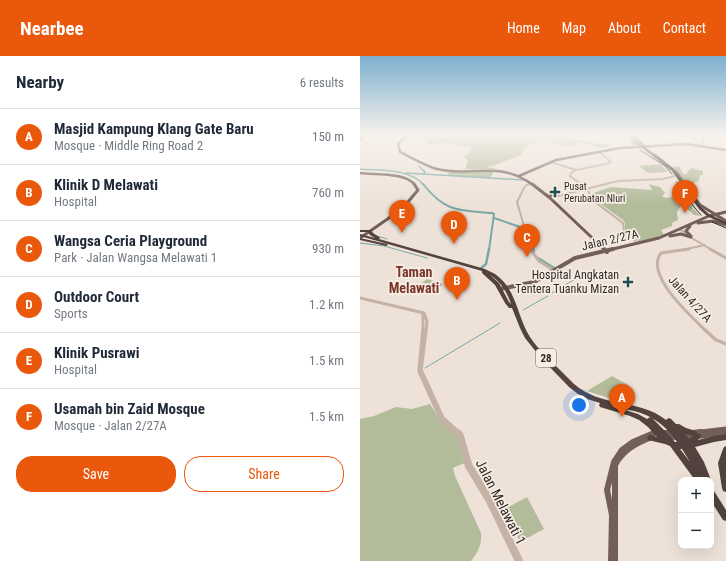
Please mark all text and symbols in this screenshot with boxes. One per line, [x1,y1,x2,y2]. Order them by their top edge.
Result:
text: Nearbee [20,17,84,40]
text: Home [507,20,540,36]
text: Map [562,20,586,36]
text: About [608,20,641,36]
text: Contact [663,20,706,36]
text: Nearby [16,72,64,92]
text: 6 results [300,75,344,90]
text: Masjid Kampung Klang Gate Baru [54,120,254,138]
text: A [25,129,33,144]
text: 150 m [312,129,344,144]
text: Mosque · Middle Ring Road 2 [54,138,203,153]
text: Klinik D Melawati [54,176,158,194]
pin: F [672,180,698,213]
place label: Pusat Perubatan Nluri [564,181,625,204]
text: B [25,185,33,200]
text: 760 m [312,185,344,200]
marker: Pusat Perubatan Nluri [549,186,561,198]
text: Hospital [54,194,97,209]
pin: E [389,200,415,233]
pin: D [441,211,467,244]
pin: C [514,224,540,257]
street label: Jalan 2/27A [580,227,640,253]
text: Wangsa Ceria Playground [54,232,207,250]
text: C [25,241,33,256]
text: 930 m [312,241,344,256]
text: Park · Jalan Wangsa Melawati 1 [54,250,217,265]
district label: Taman Melawati [389,264,439,296]
pin: B [444,267,470,300]
place label: Hospital Angkatan Tentera Tuanku Mizan [515,268,619,296]
street label: Jalan 4/27A [665,273,715,325]
marker: Hospital Angkatan Tentera Tuanku Mizan [622,276,634,288]
text: Outdoor Court [54,288,139,306]
text: D [25,297,33,312]
text: 1.2 km [309,297,344,312]
text: Sports [54,306,88,321]
text: Klinik Pusrawi [54,344,139,362]
road number: 28 [536,349,556,367]
text: E [26,353,32,368]
text: 1.5 km [309,353,344,368]
text: Hospital [54,362,97,377]
pin: A [609,384,635,417]
your location [569,395,589,415]
text: Usamah bin Zaid Mosque [54,400,205,418]
text: F [26,409,32,424]
text: 1.5 km [309,409,344,424]
text: Mosque · Jalan 2/27A [54,418,167,433]
button: Save [16,456,176,492]
button: Share [184,456,344,492]
street label: Jalan Melawati 1 [473,457,529,547]
map controls [678,477,714,549]
button: + [678,477,714,513]
button: − [678,513,714,549]

